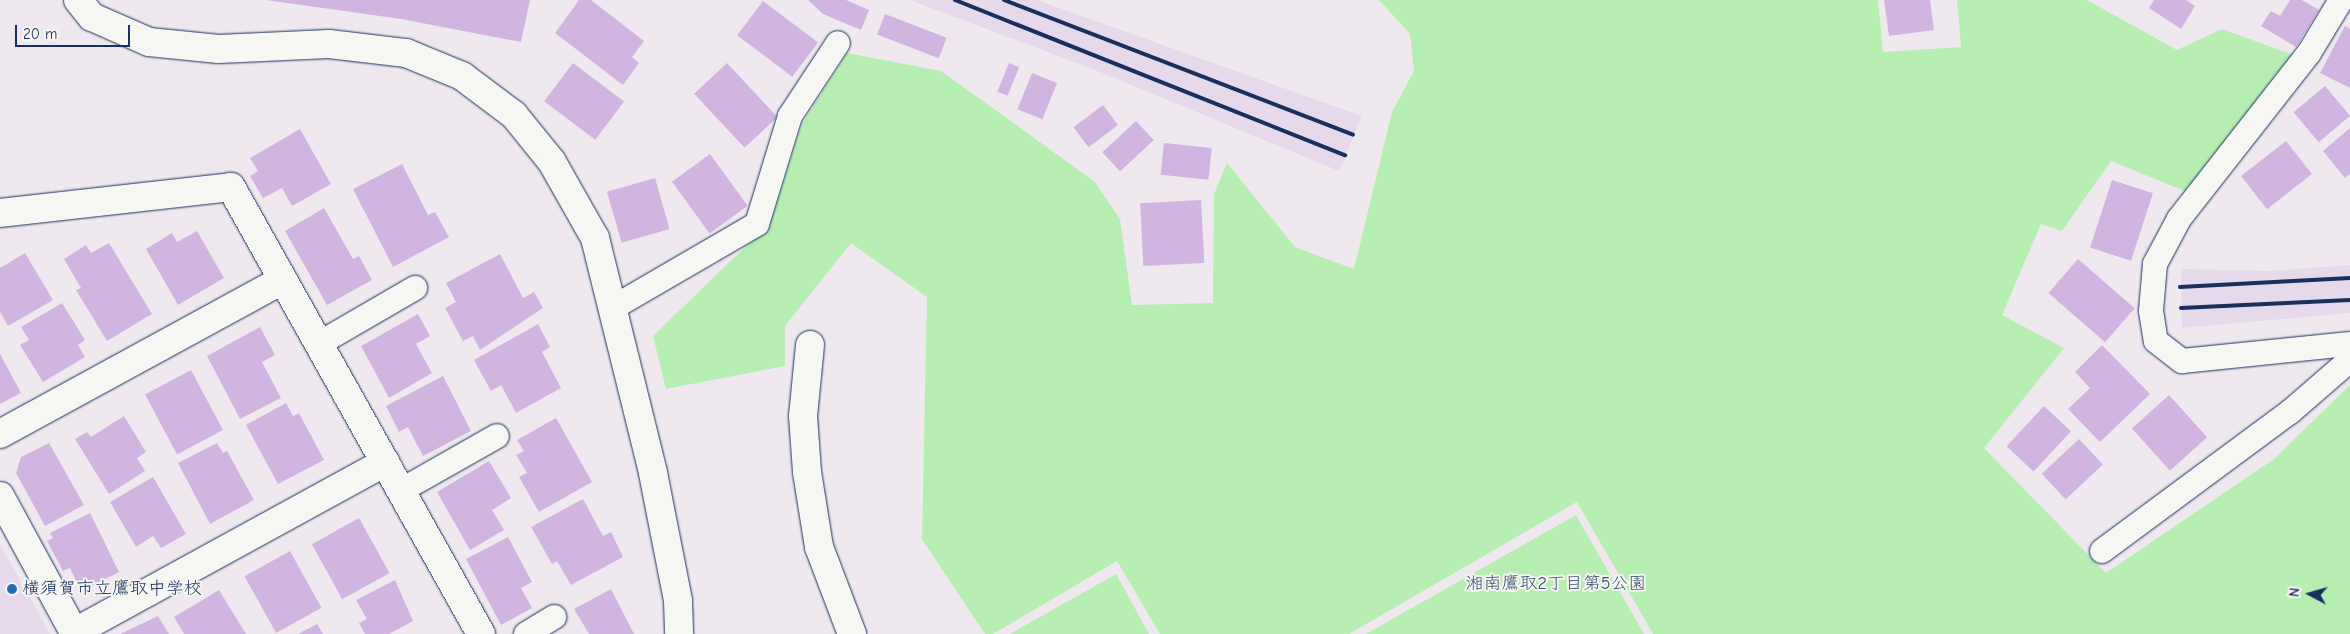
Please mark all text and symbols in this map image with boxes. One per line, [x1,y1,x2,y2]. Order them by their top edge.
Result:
scale bar [18,15,132,47]
text: 20 m [23,25,57,43]
north arrow [2285,569,2335,619]
park label: 湘南鷹取2丁目第5公園 [1465,573,1647,595]
place label: 横須賀市立鷹取中学校 [22,578,202,600]
marker: 横須賀市立鷹取中学校 [6,583,18,595]
text: N [2286,587,2304,598]

